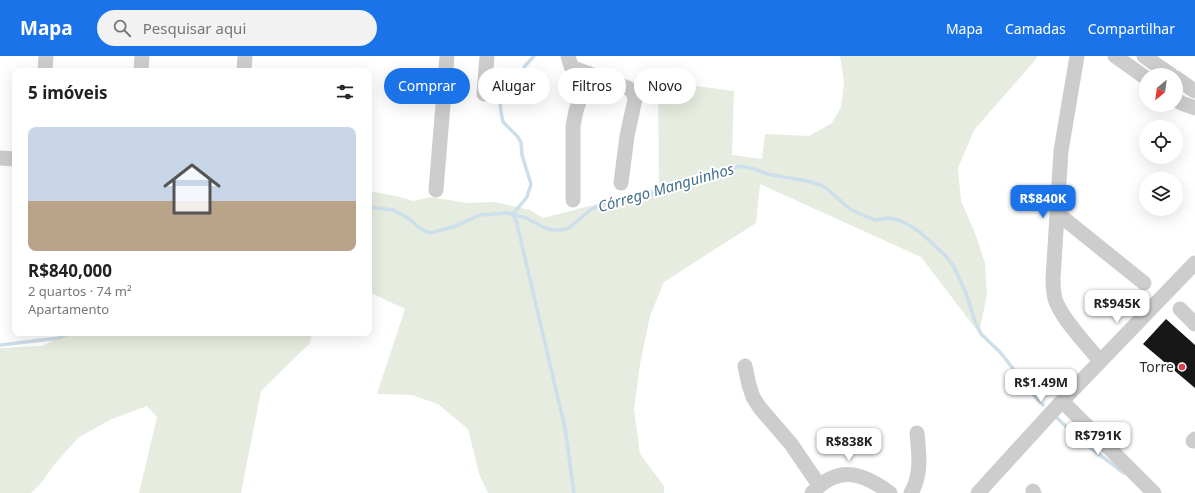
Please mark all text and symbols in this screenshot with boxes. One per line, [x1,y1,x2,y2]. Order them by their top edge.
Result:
search box [97,10,377,46]
text: Mapa [20,15,73,41]
icon: search [111,17,133,39]
text: Pesquisar aqui [143,18,246,38]
text: Mapa [946,19,983,38]
text: Camadas [1005,19,1066,38]
text: Compartilhar [1088,19,1175,38]
chip: Comprar [384,68,470,104]
chip: Alugar [478,68,550,104]
chip: Filtros [558,68,626,104]
chip: Novo [634,68,696,104]
north arrow [1139,68,1183,112]
map controls [1139,68,1183,216]
text: 5 imóveis [28,81,108,104]
icon: filters [334,81,356,103]
button: locate [1139,120,1183,164]
icon: home [156,153,228,225]
water label: Córrego Manguinhos [595,158,737,216]
button: layers [1139,172,1183,216]
pin: R$840K [1010,185,1076,219]
text: R$840K [1020,189,1066,207]
text: R$840,000 [28,259,112,282]
text: 2 quartos · 74 m² [28,282,132,300]
pin: R$945K [1084,290,1150,324]
text: R$945K [1094,294,1140,312]
text: Apartamento [28,300,109,318]
place label: Torre [1140,357,1174,376]
marker: Torre [1177,362,1187,372]
pin: R$1.49M [1004,369,1078,403]
text: R$1.49M [1014,373,1068,391]
pin: R$791K [1065,422,1131,456]
text: R$791K [1075,426,1121,444]
pin: R$838K [816,428,882,462]
text: R$838K [826,432,872,450]

